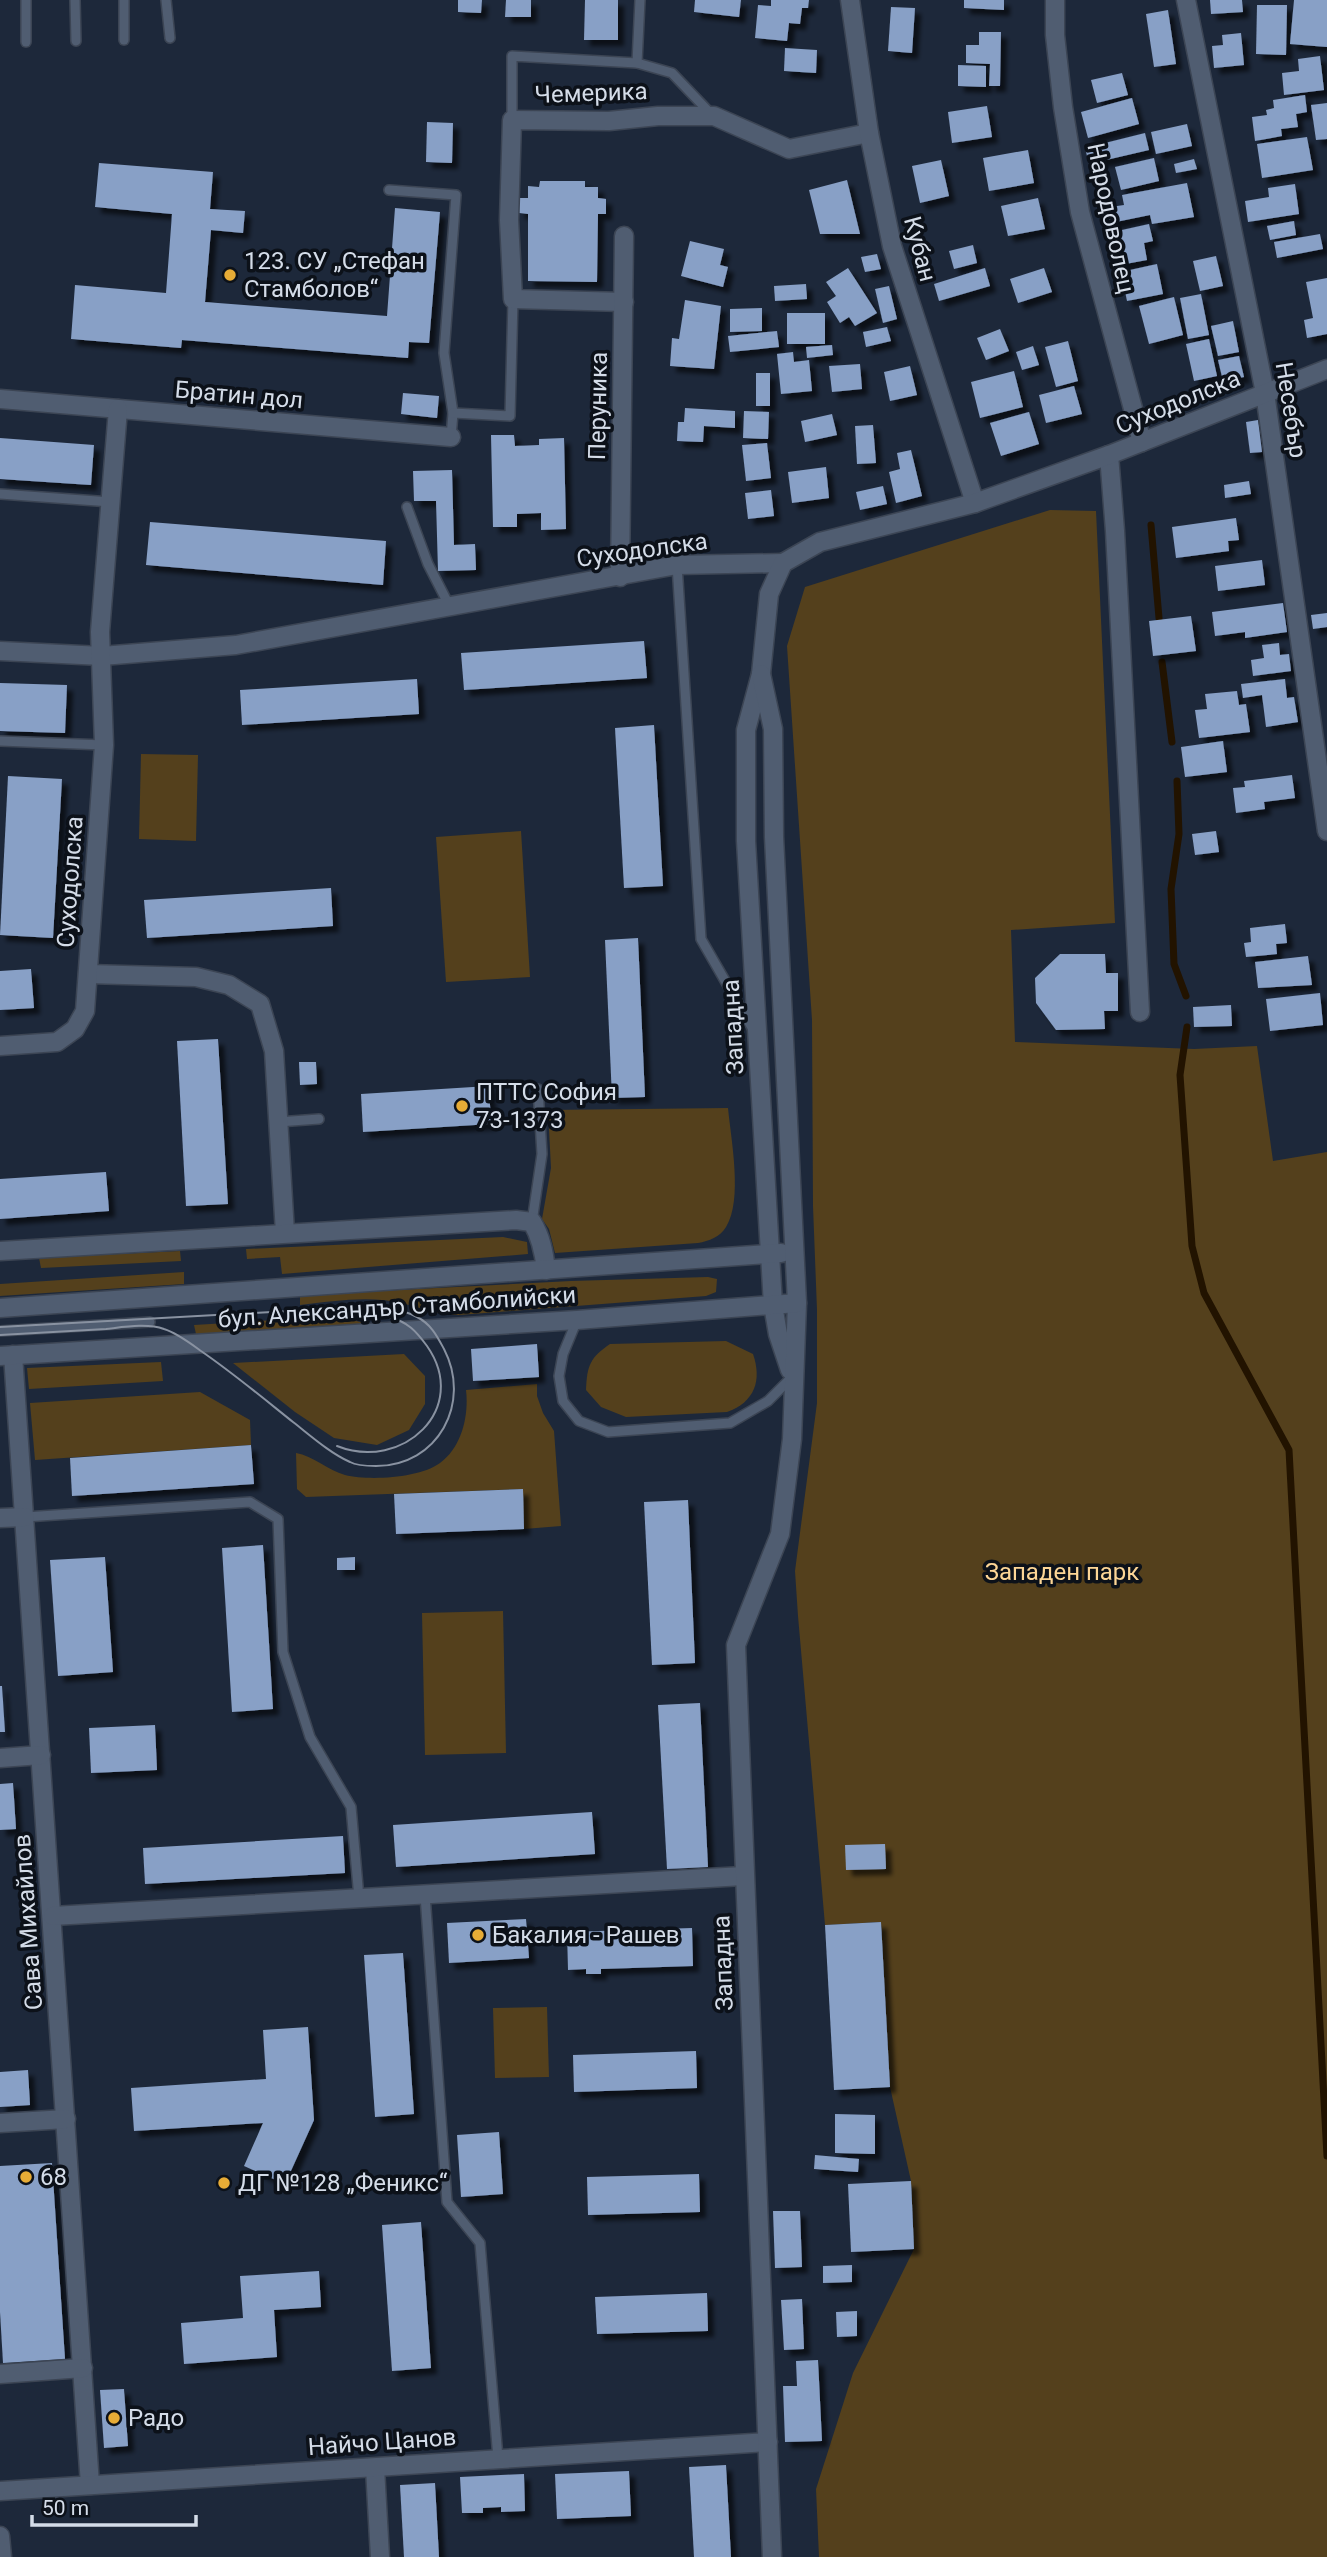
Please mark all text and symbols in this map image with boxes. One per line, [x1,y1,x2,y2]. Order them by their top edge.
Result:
street label: Чемерика [534,77,648,109]
street label: Народоволец [1081,140,1141,296]
street label: Кубан [898,213,942,285]
place label: 123. СУ „Стефан Стамболов“ [244,247,425,303]
marker: 123. СУ „Стефан Стамболов“ [222,267,238,283]
street label: Перуника [583,352,613,460]
street label: Несебър [1270,360,1312,460]
street label: Суходолска [1112,364,1244,440]
street label: Братин дол [174,375,304,415]
street label: Суходолска [575,527,709,573]
street label: Суходолска [51,815,89,949]
street label: Западна [717,979,749,1075]
place label: ПТТС София 73-1373 [476,1078,617,1134]
marker: ПТТС София 73-1373 [454,1098,470,1114]
street label: бул. Александър Стамболийски [217,1281,577,1333]
park label: Западен парк [985,1558,1139,1586]
street label: Сава Михайлов [8,1833,48,2011]
street label: Западна [707,1915,739,2011]
place label: Бакалия - Рашев [492,1921,680,1949]
marker: Бакалия - Рашев [470,1927,486,1943]
place label: 68 [40,2163,67,2191]
marker: 68 [18,2169,34,2185]
place label: ДГ №128 „Феникс“ [238,2169,448,2197]
marker: ДГ №128 „Феникс“ [216,2175,232,2191]
place label: Радо [128,2404,184,2432]
marker: Радо [106,2410,122,2426]
street label: Найчо Цанов [307,2423,457,2461]
scale bar [32,2484,196,2528]
text: 50 m [42,2496,89,2520]

